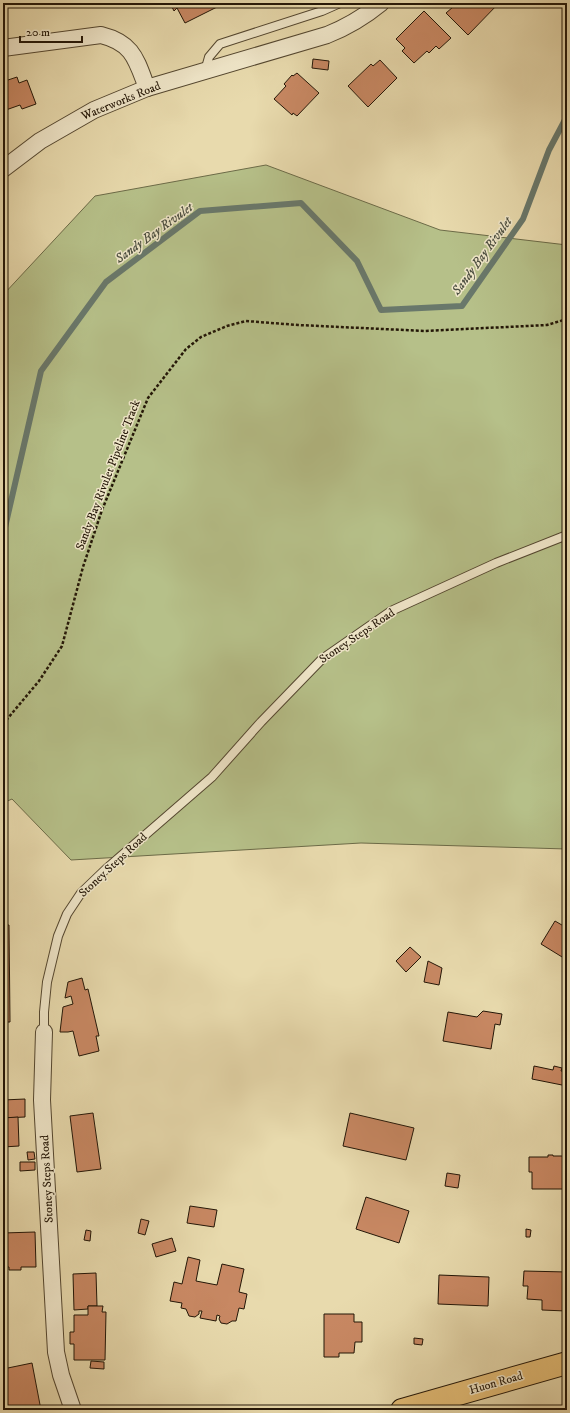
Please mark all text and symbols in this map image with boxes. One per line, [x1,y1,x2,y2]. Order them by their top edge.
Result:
scale bar [20,18,82,44]
text: 20 m [26,25,50,40]
street label: Waterworks Road [78,78,163,124]
water label: Sandy Bay Rivulet [111,199,197,267]
water label: Sandy Bay Rivulet [448,213,516,299]
street label: Sandy Bay Rivulet Pipeline Track [72,398,144,552]
street label: Stoney Steps Road [316,605,398,667]
street label: Stoney Steps Road [76,830,150,900]
street label: Stoney Steps Road [37,1135,57,1223]
street label: Huon Road [467,1368,525,1398]

